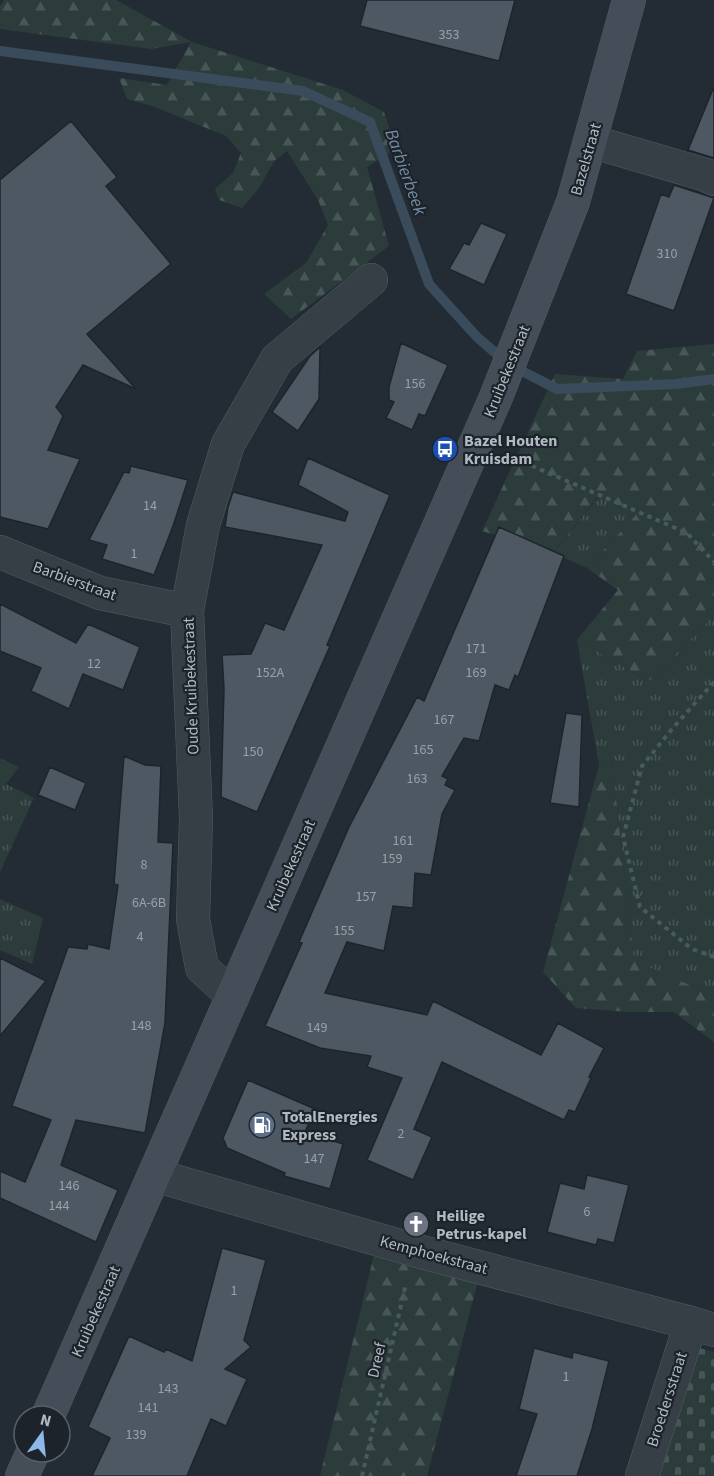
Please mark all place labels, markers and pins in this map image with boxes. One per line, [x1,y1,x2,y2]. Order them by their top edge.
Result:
place label: Bazel Houten Kruisdam [464,430,557,470]
bus stop icon: Bazel Houten Kruisdam [430,434,460,464]
place label: TotalEnergies Express [282,1106,378,1146]
fuel station icon: TotalEnergies Express [247,1110,277,1140]
place label: Heilige Petrus-kapel [436,1205,527,1245]
church icon: Heilige Petrus-kapel [401,1209,431,1239]

